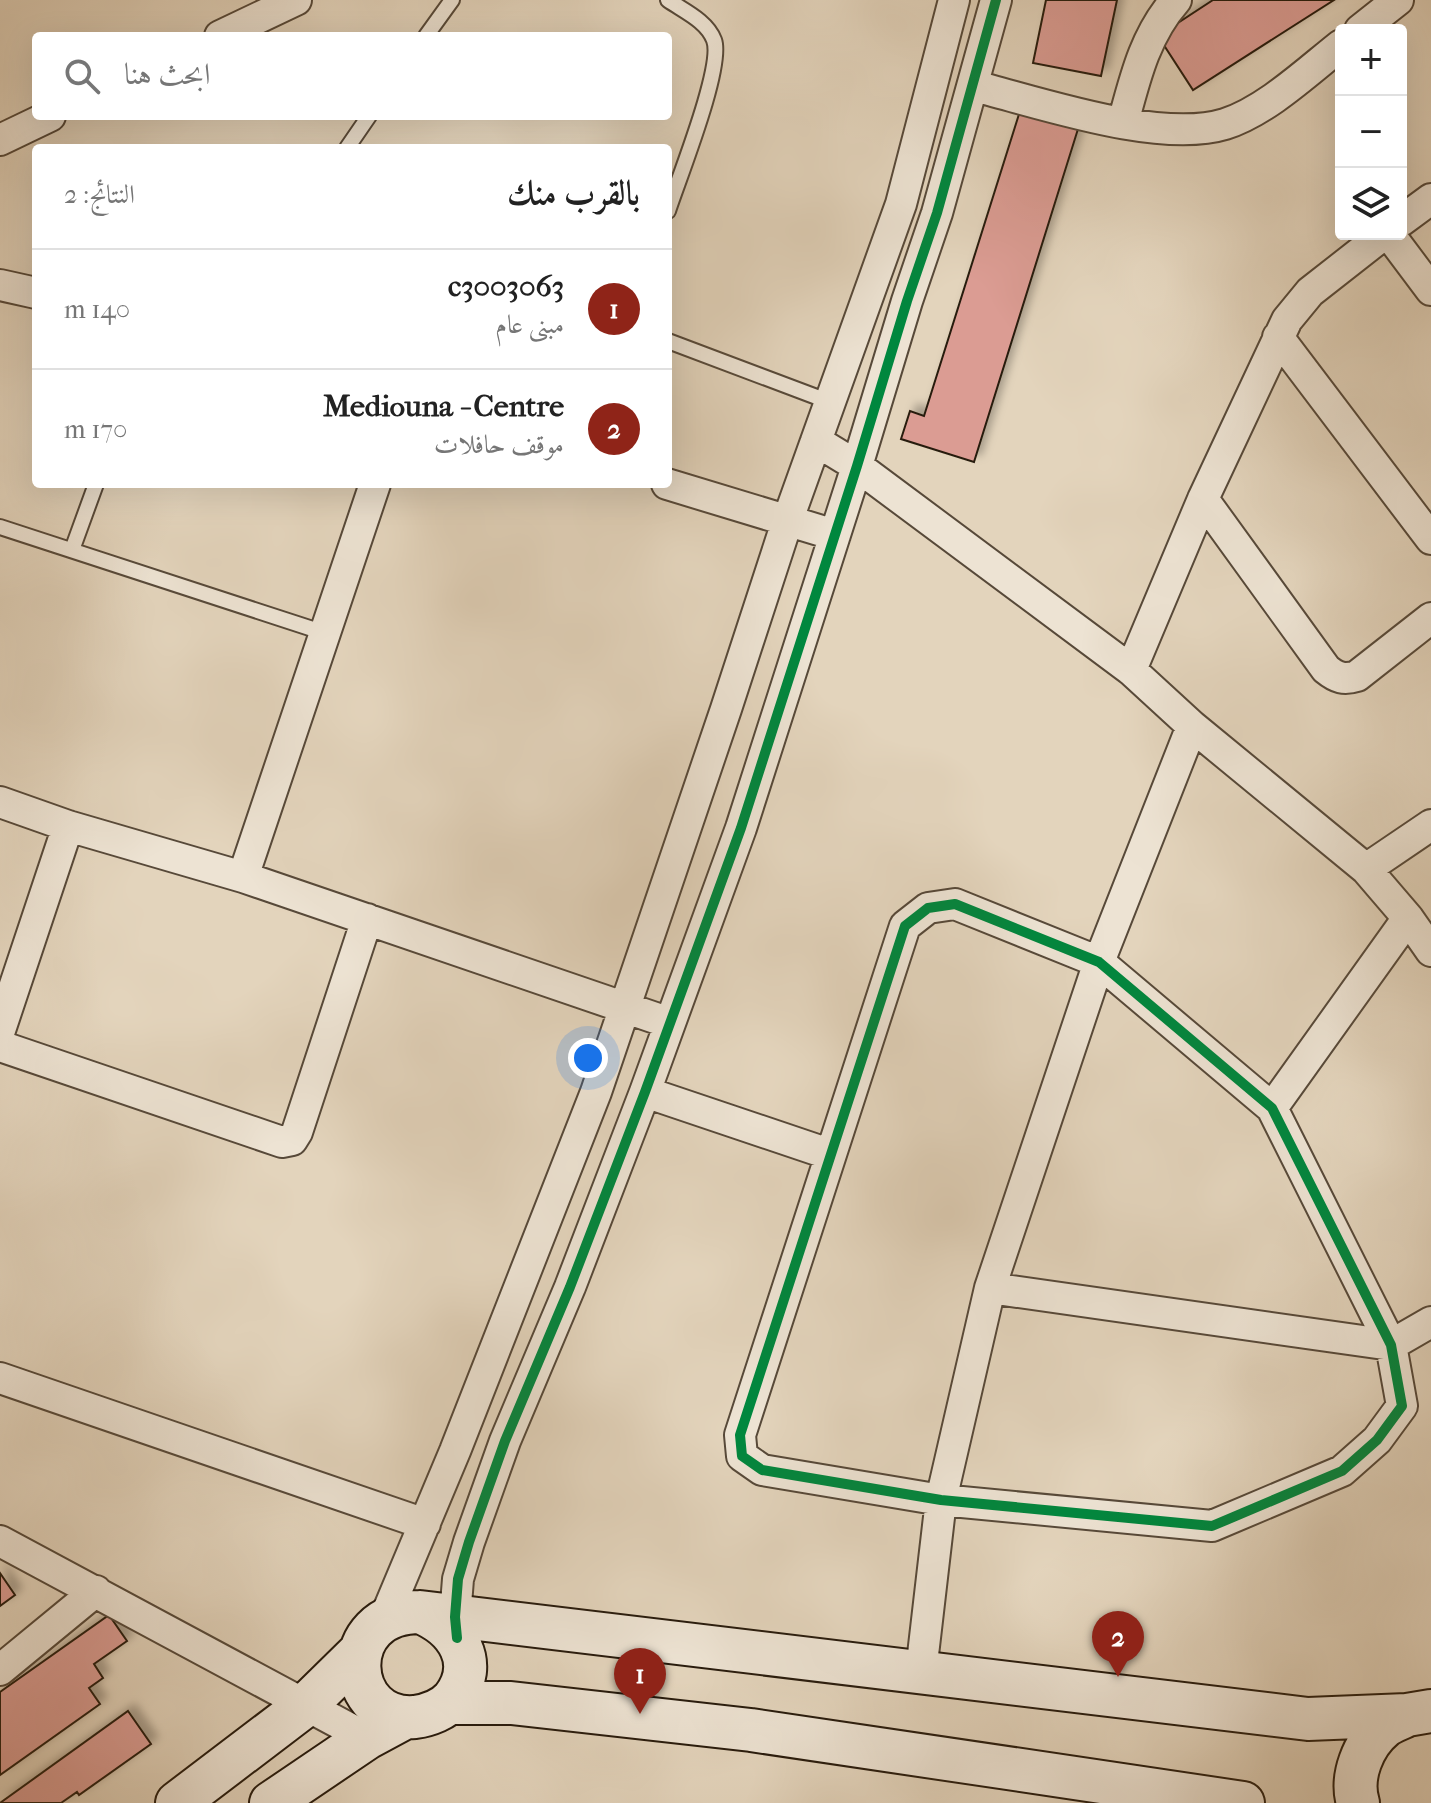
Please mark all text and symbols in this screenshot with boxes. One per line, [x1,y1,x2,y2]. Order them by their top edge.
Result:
map controls [1335,24,1407,240]
button: + [1335,24,1407,96]
search box [32,32,672,120]
icon: search [60,54,104,98]
text: ابحث هنا [124,57,210,92]
button: − [1335,96,1407,168]
button: layers [1335,168,1407,240]
text: بالقرب منك [507,173,640,213]
text: النتائج: 2 [64,179,135,210]
text: c3003063 [448,269,564,304]
text: 140 m [64,294,130,325]
text: 1 [609,294,619,325]
text: مبنى عام [495,309,564,340]
text: Mediouna - Centre [323,389,564,424]
text: 170 m [64,414,127,445]
text: 2 [607,414,621,445]
text: موقف حافلات [434,429,564,460]
your location [568,1038,608,1078]
pin: 2 [1092,1611,1144,1677]
pin: 1 [614,1648,666,1714]

